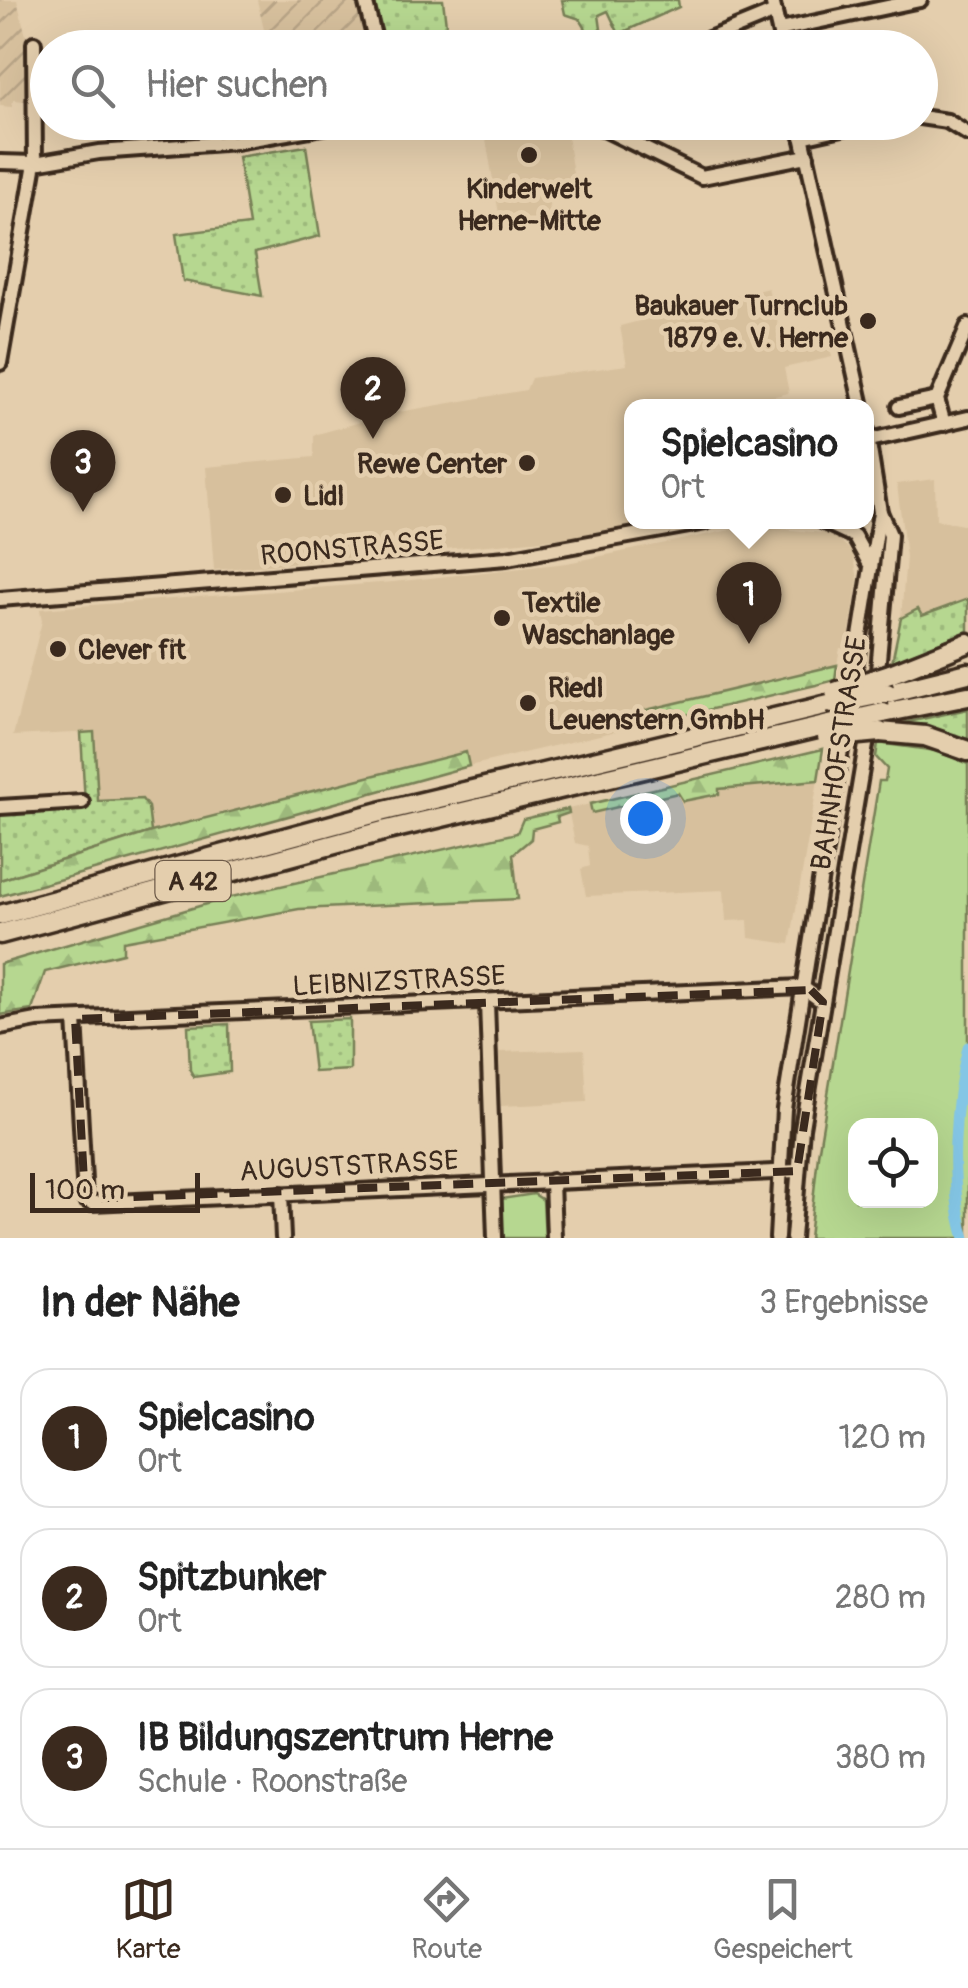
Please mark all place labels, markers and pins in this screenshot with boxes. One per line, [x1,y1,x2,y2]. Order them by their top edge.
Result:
marker: Kinderwelt Herne-Mitte [518,144,540,166]
place label: Kinderwelt Herne-Mitte [457,172,602,239]
place label: Baukauer Turnclub 1879 e. V. Herne [634,289,849,356]
marker: Baukauer Turnclub 1879 e. V. Herne [857,310,879,332]
pin: 2 [340,356,406,439]
pin: 3 [51,430,116,512]
place label: Rewe Center [357,447,508,482]
marker: Rewe Center [516,452,538,474]
place label: Lidl [303,479,344,514]
marker: Lidl [272,484,294,506]
pin: 1 [716,562,782,644]
place label: Textile Waschanlage [521,586,676,653]
marker: Textile Waschanlage [491,607,513,629]
place label: Clever fit [78,633,187,668]
marker: Clever fit [47,638,69,660]
place label: Riedl Leuenstern GmbH [548,671,765,738]
marker: Riedl Leuenstern GmbH [517,692,539,714]

